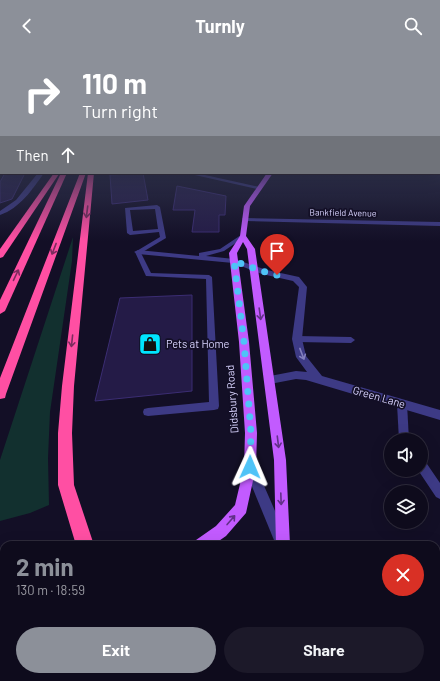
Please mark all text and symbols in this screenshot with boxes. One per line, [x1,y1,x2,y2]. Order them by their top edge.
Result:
icon: back [16,15,38,37]
text: Turnly [195,15,245,37]
icon: search [402,15,424,37]
text: 110 m [82,66,147,100]
icon: right [16,68,68,120]
text: Turn right [82,100,158,122]
icon: ahead [57,144,79,166]
text: Then [16,146,49,164]
one-way arrow [83,205,91,218]
street label: Bankfield Avenue [309,206,377,219]
pin [260,234,294,275]
icon: arrive [266,240,288,262]
one-way arrow [50,242,58,254]
one-way arrow [13,270,20,282]
one-way arrow [256,307,264,320]
shop icon: Pets at Home [137,331,163,357]
one-way arrow [69,334,76,347]
place label: Pets at Home [166,337,230,350]
one-way arrow [298,348,306,360]
street label: Didsbury Road [223,364,240,434]
street label: Green Lane [351,383,407,410]
map controls [384,433,428,529]
button: sound [384,433,428,477]
one-way arrow [274,435,282,448]
position arrow [229,446,271,488]
button: layers [384,485,428,529]
one-way arrow [278,492,285,505]
one-way arrow [226,515,235,526]
text: 2 min [16,552,74,581]
button: close [382,554,424,596]
text: 130 m · 18:59 [16,582,85,598]
button: Exit [16,627,216,673]
button: Share [224,627,424,673]

